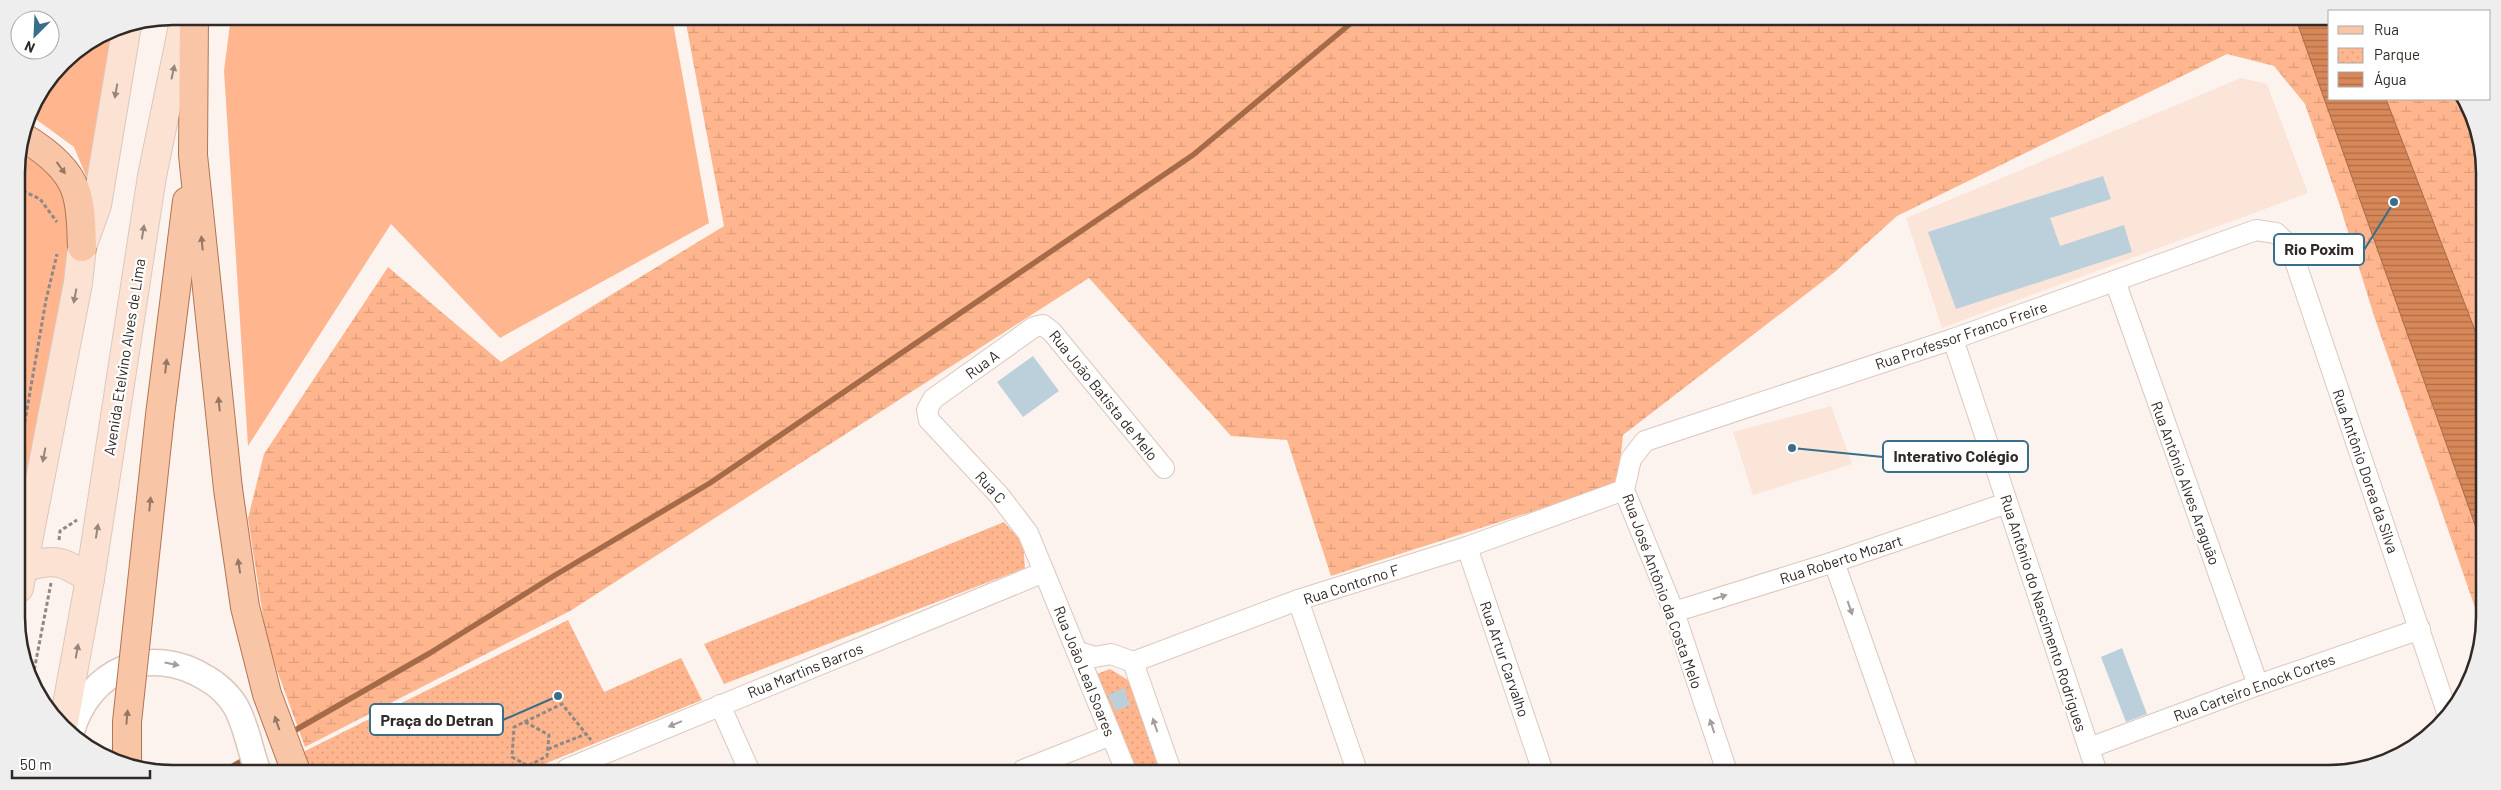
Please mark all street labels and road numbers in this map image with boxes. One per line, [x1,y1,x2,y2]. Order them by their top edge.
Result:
street label: Avenida Etelvino Alves de Lima [100,257,148,457]
street label: Rua Professor Franco Freire [1873,297,2049,373]
street label: Rua João Batista de Melo [1046,326,1162,464]
street label: Rua A [962,346,1002,382]
street label: Rua Antônio Dorea da Silva [2329,387,2403,555]
street label: Rua Antônio Alves Araguão [2148,399,2224,567]
street label: Rua C [972,467,1010,507]
street label: Rua José Antônio da Costa Melo [1619,491,1707,691]
street label: Rua Antônio do Nascimento Rodrigues [1997,492,2091,734]
street label: Rua Roberto Mozart [1777,531,1905,587]
street label: Rua Contorno F [1301,560,1402,608]
street label: Rua Artur Carvalho [1477,599,1533,719]
street label: Rua João Leal Soares [1051,603,1119,739]
street label: Rua Martins Barros [745,639,865,701]
street label: Rua Carteiro Enock Cortes [2171,649,2337,725]

